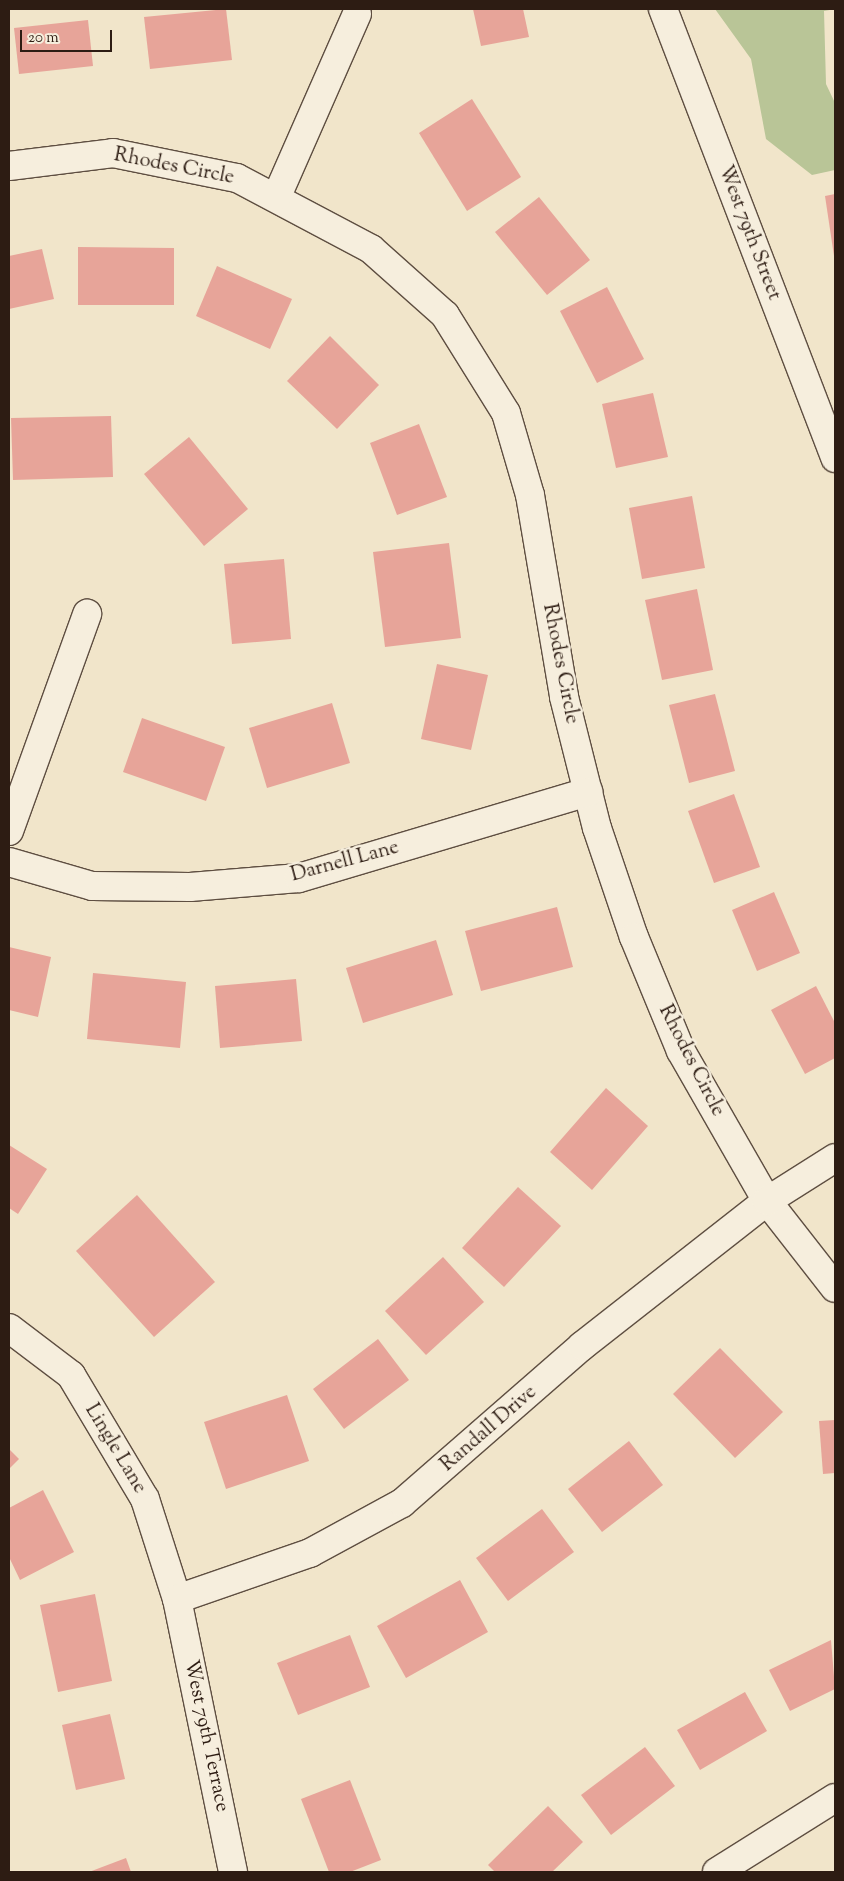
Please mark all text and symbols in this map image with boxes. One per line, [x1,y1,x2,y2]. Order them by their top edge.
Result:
scale bar [22,20,115,52]
text: 20 m [28,28,59,49]
street label: Rhodes Circle [112,144,236,190]
street label: West 79th Street [712,162,786,304]
street label: Rhodes Circle [537,602,583,726]
street label: Darnell Lane [288,836,402,888]
street label: Rhodes Circle [653,1001,729,1121]
street label: Randall Drive [436,1381,542,1477]
street label: Lingle Lane [79,1400,151,1498]
street label: West 79th Terrace [178,1658,234,1814]

